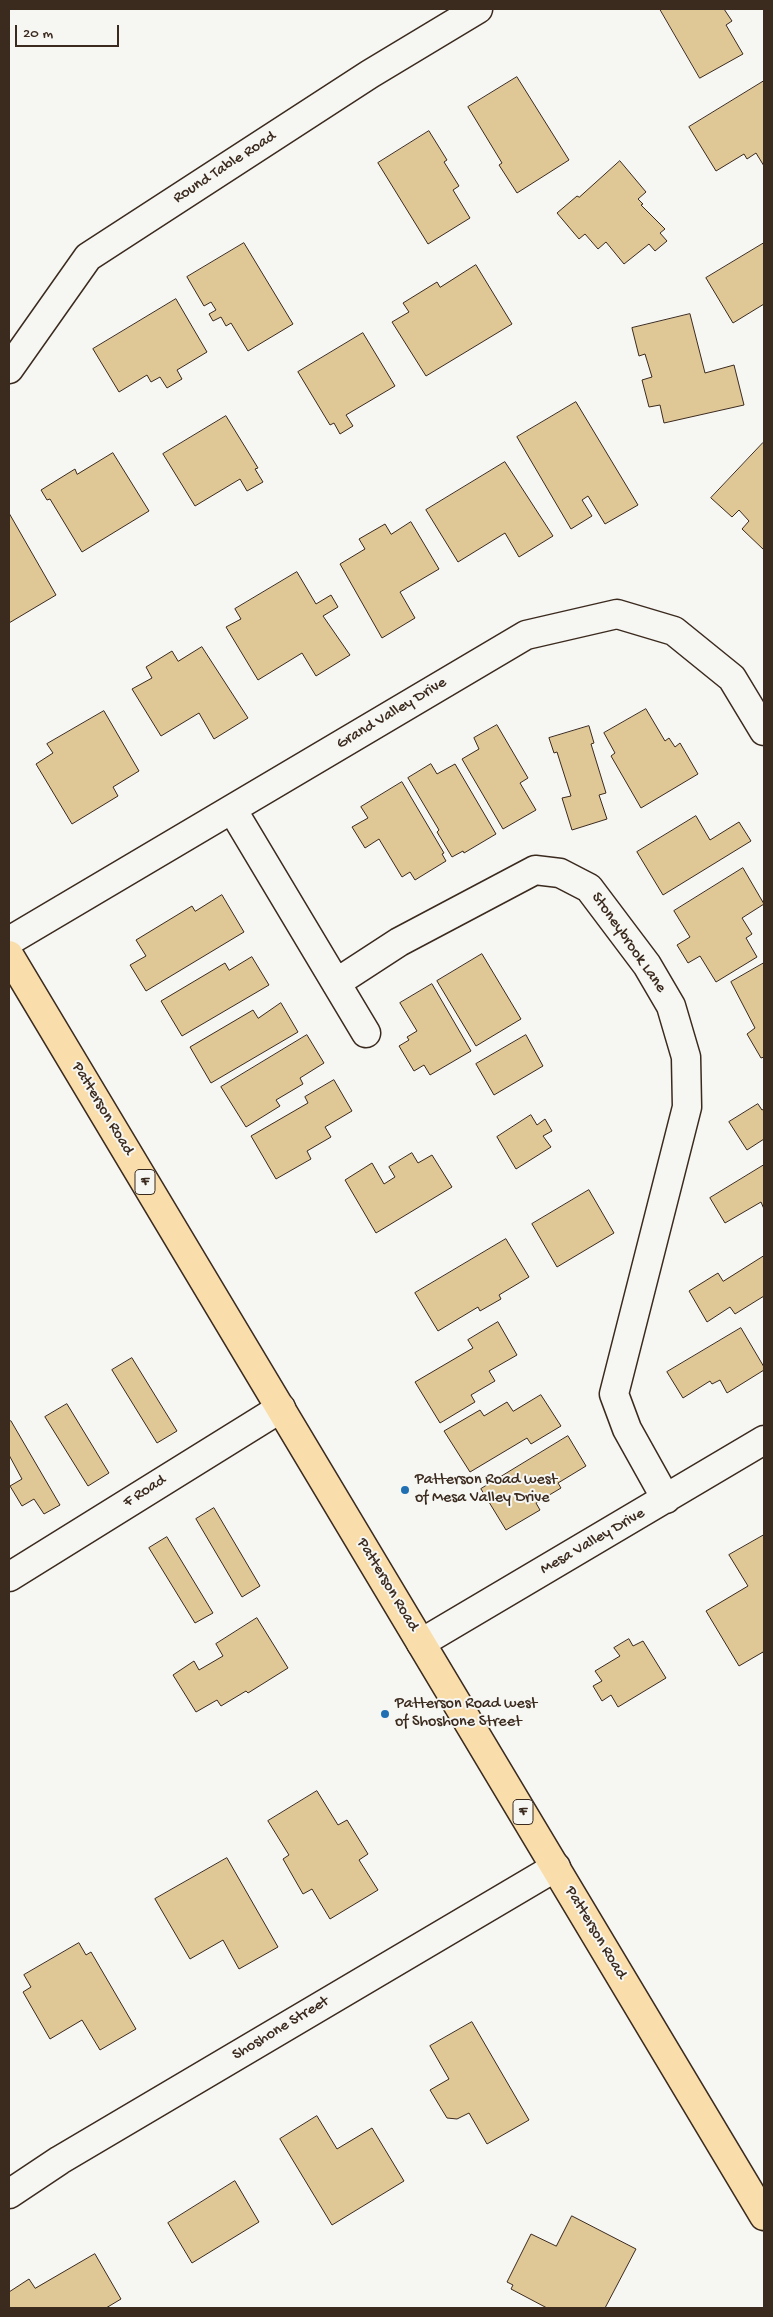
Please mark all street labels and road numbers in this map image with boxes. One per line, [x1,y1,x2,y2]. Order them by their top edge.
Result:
street label: Round Table Road [170,128,280,208]
street label: Grand Valley Drive [333,674,451,754]
street label: Stoneybrook Lane [586,889,670,997]
street label: Patterson Road [67,1059,137,1159]
road number: F [135,1170,155,1194]
street label: F Road [120,1471,170,1513]
street label: Mesa Valley Drive [537,1504,649,1580]
street label: Patterson Road [352,1535,422,1635]
road number: F [513,1800,533,1824]
street label: Patterson Road [560,1883,630,1983]
street label: Shoshone Street [229,1993,333,2065]

